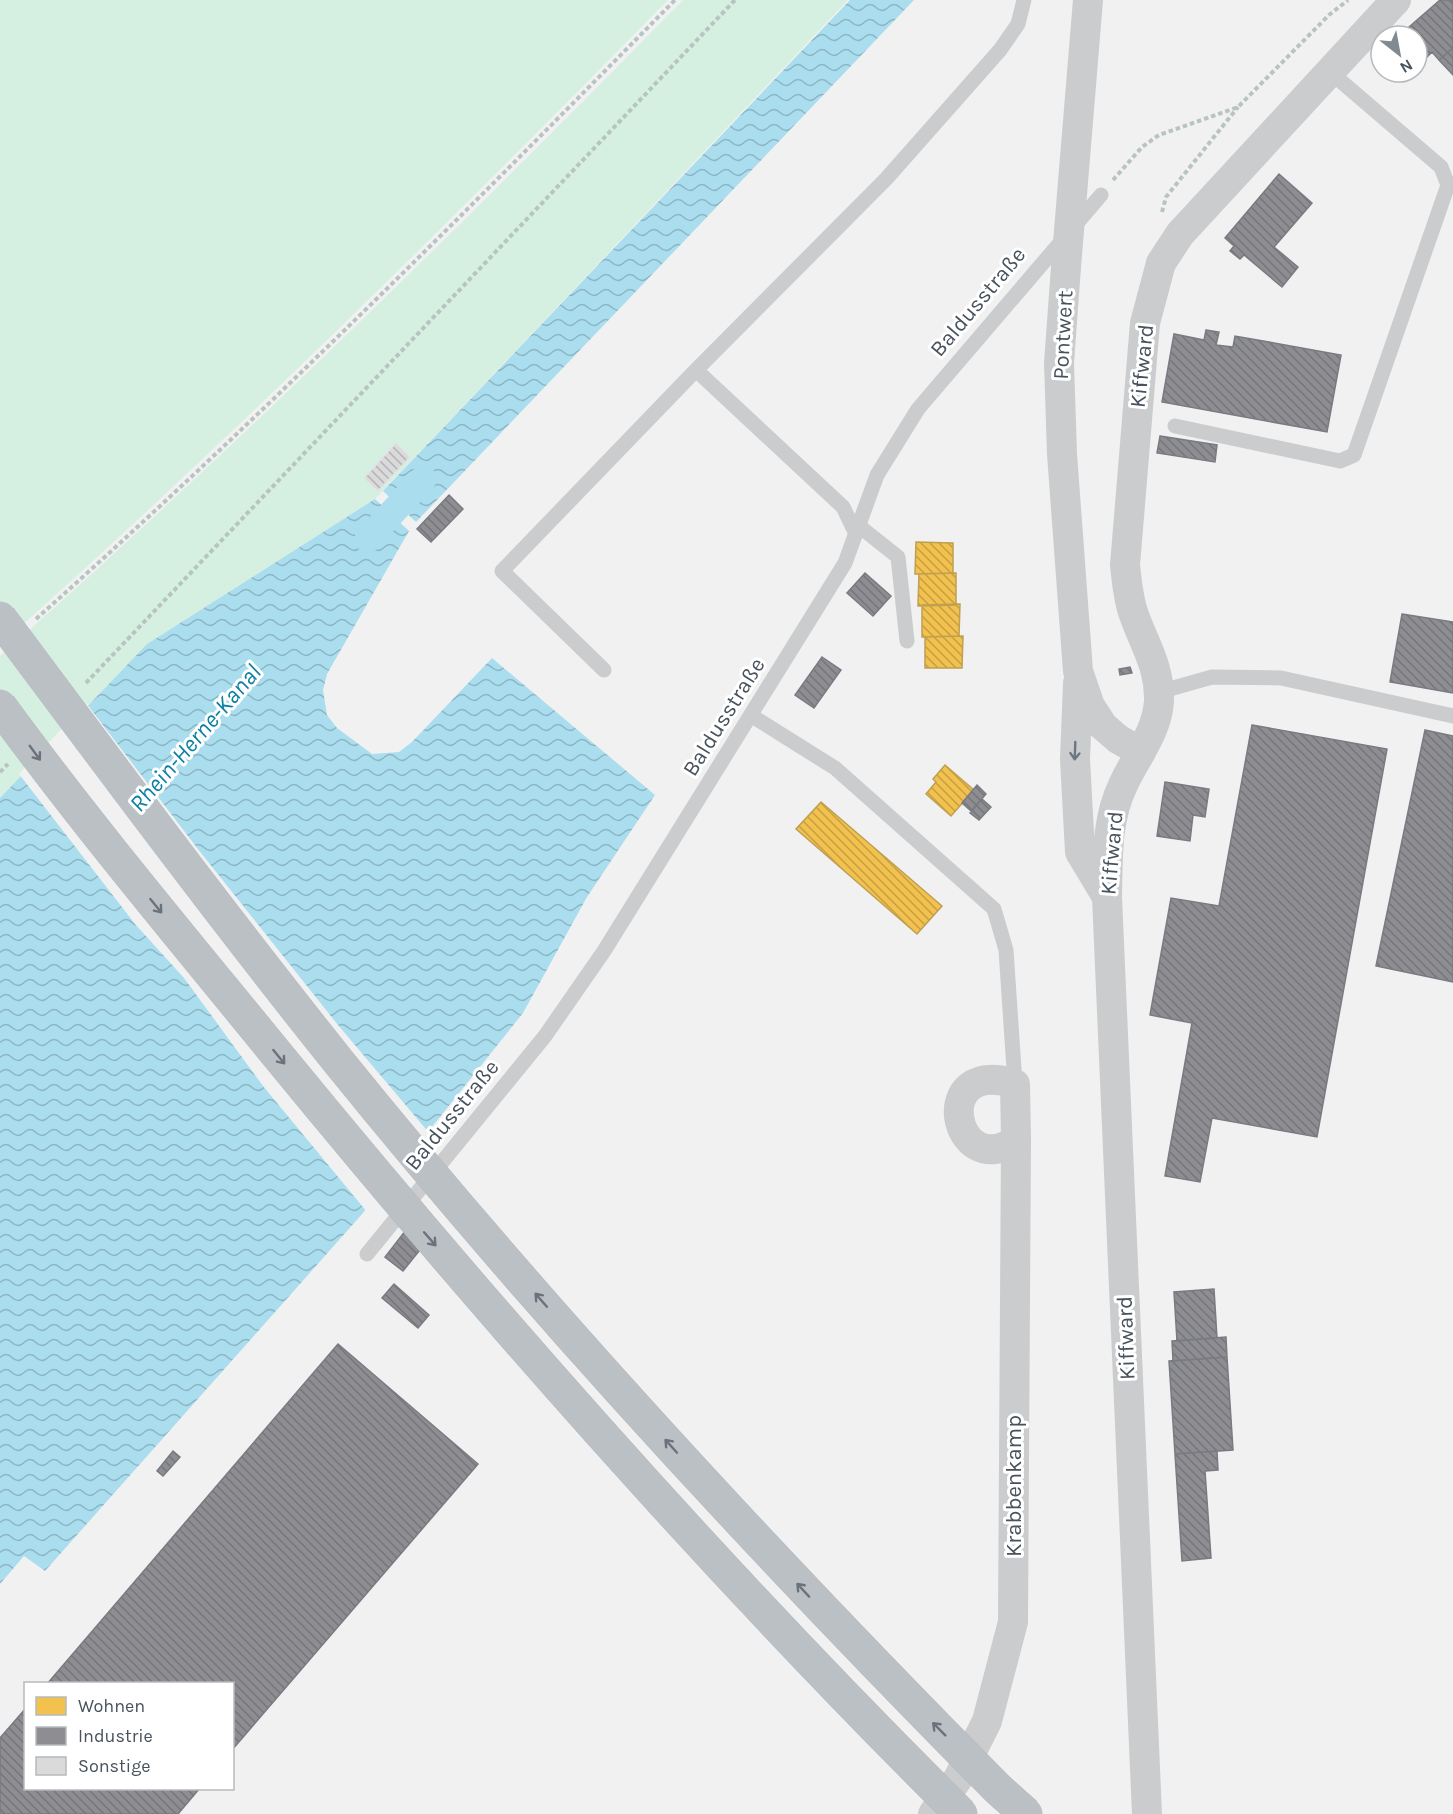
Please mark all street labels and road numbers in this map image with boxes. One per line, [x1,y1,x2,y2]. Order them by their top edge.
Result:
street label: Baldusstraße [925,242,1031,362]
street label: Pontwert [1048,290,1078,380]
street label: Kiffward [1125,323,1159,409]
street label: Baldusstraße [677,653,771,781]
street label: Kiffward [1095,810,1129,896]
street label: Baldusstraße [400,1055,504,1175]
street label: Kiffward [1112,1296,1140,1380]
street label: Krabbenkamp [1001,1415,1027,1557]

